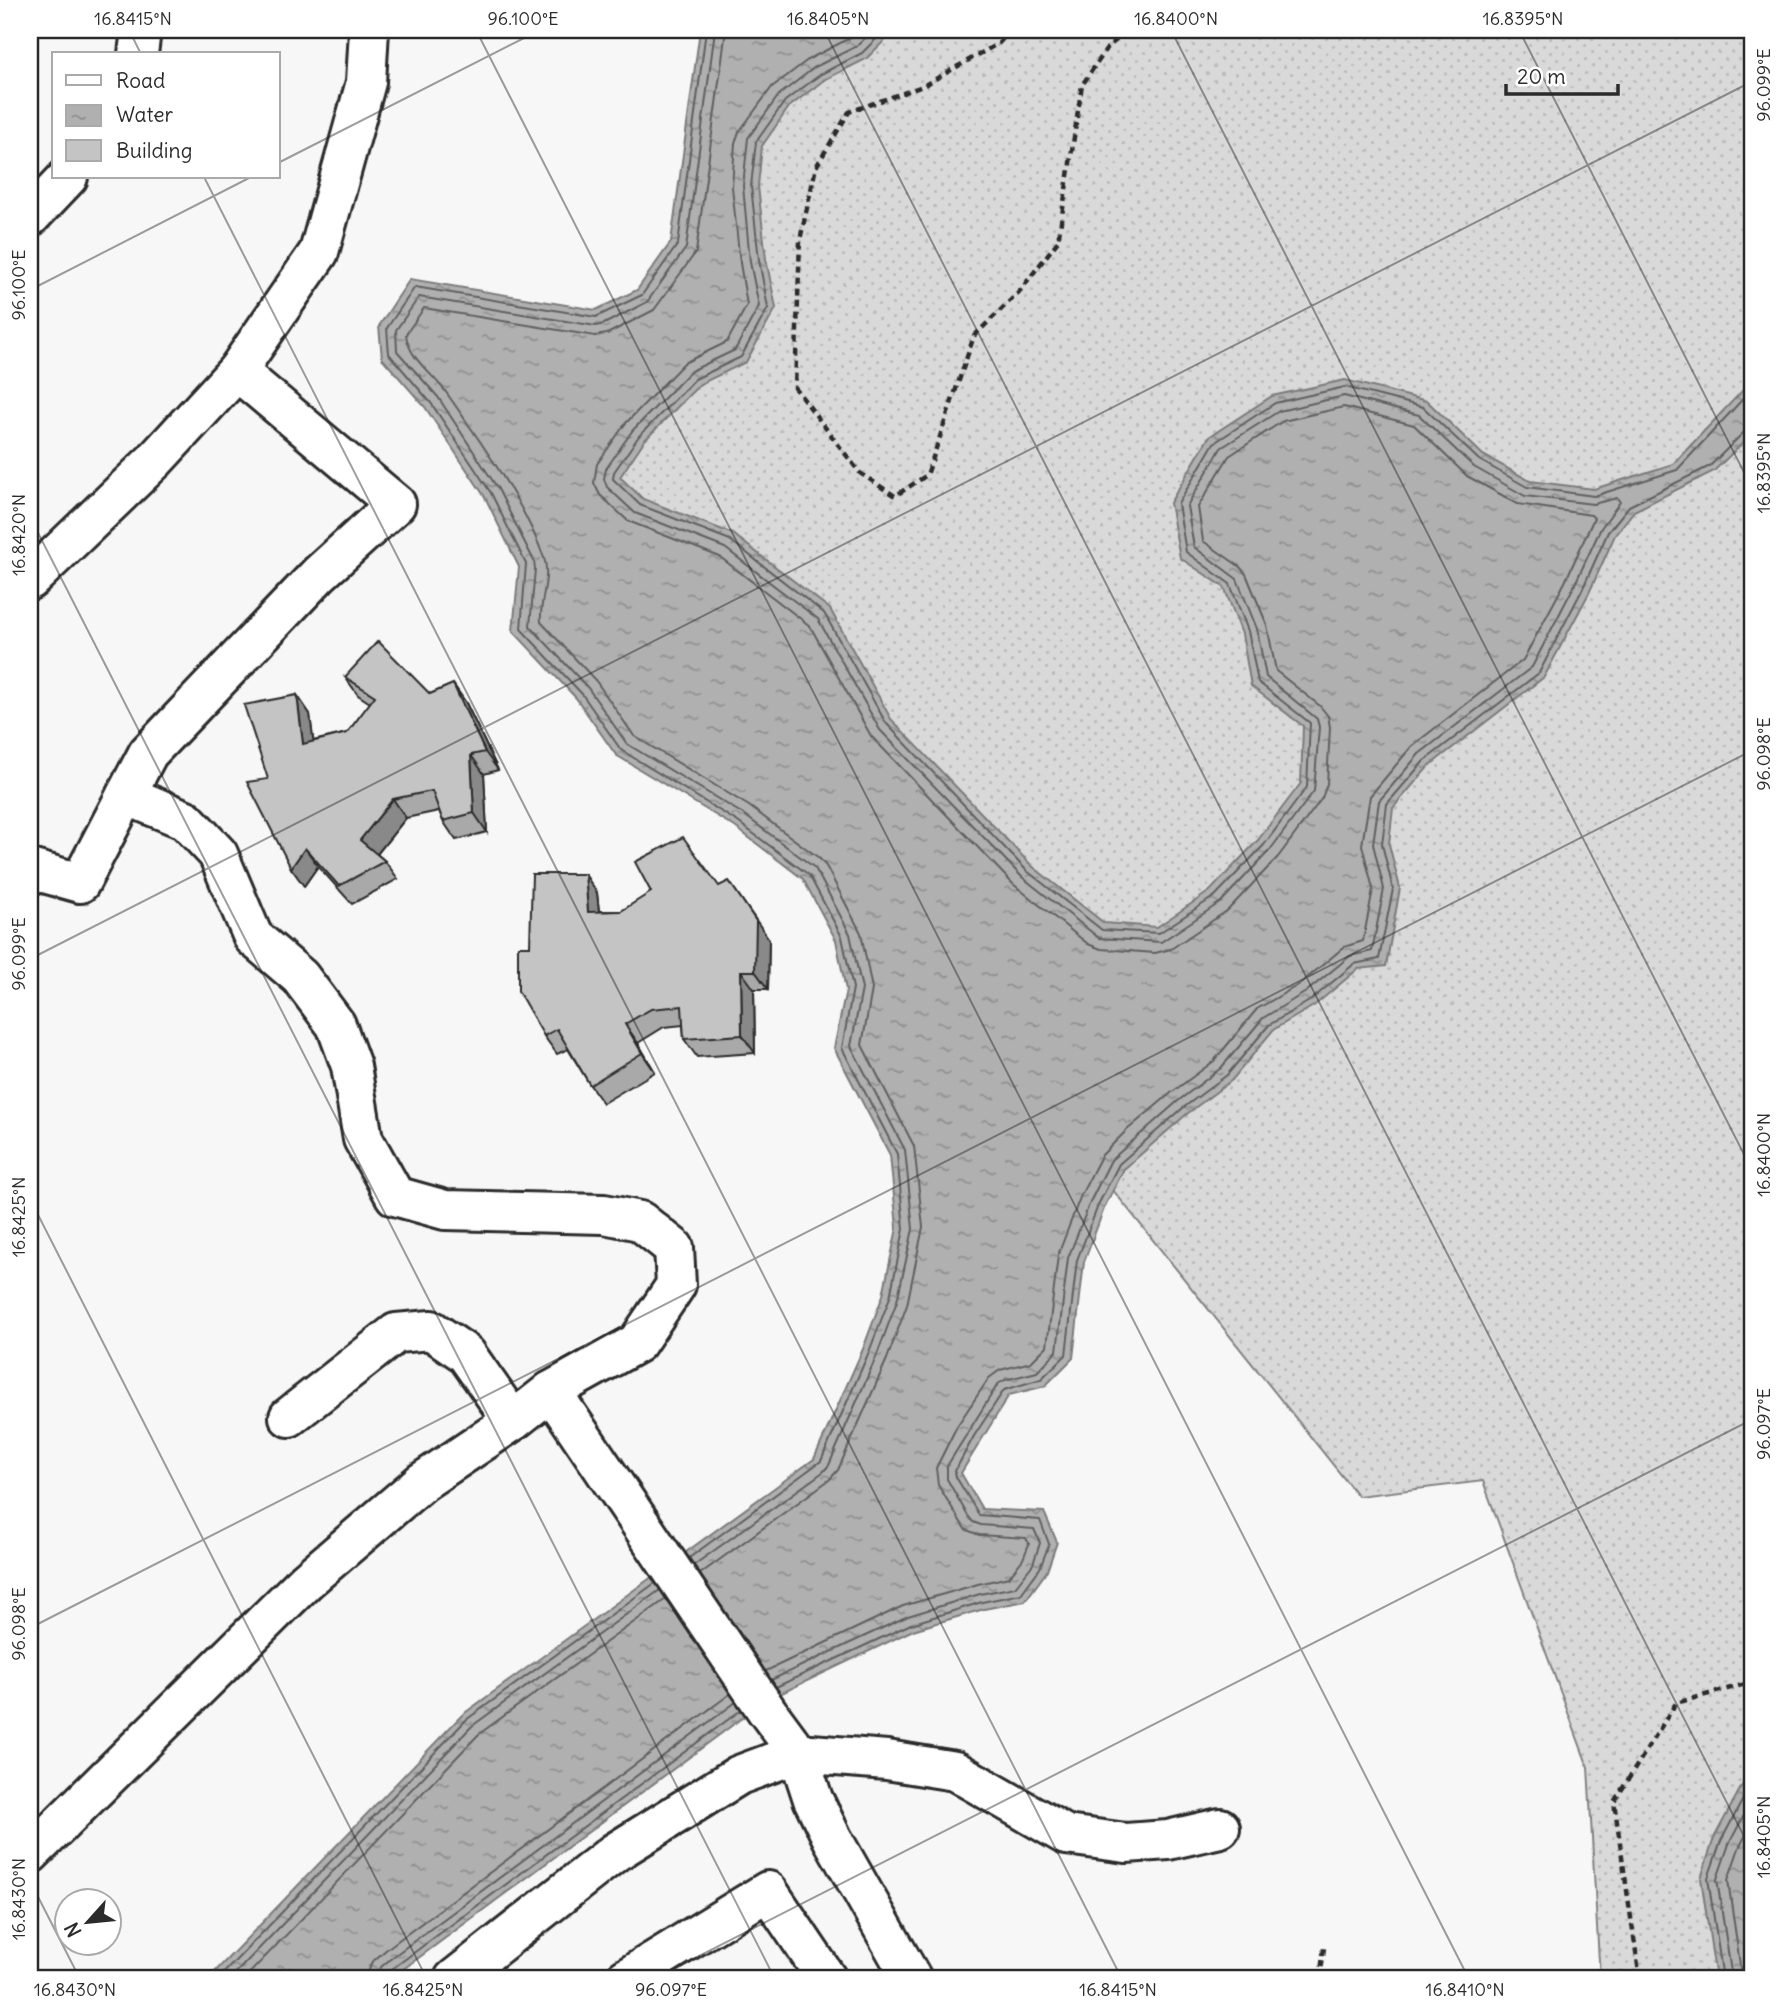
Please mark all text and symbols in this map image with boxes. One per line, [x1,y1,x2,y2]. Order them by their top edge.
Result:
text: 16.8415°N [94,7,172,30]
text: 96.100°E [487,7,559,30]
text: 16.8405°N [787,7,869,30]
text: 16.8400°N [1134,7,1218,30]
text: 16.8395°N [1483,7,1564,30]
text: 96.099°E [1752,48,1775,122]
legend [52,52,280,178]
scale bar [1506,52,1618,96]
text: 20 m [1517,63,1566,90]
text: Road [116,67,165,94]
text: Water [116,101,174,128]
text: Building [116,137,192,164]
text: 96.100°E [7,249,30,321]
text: 16.8395°N [1752,433,1775,514]
text: 16.8420°N [7,494,30,576]
text: 96.098°E [1752,717,1775,791]
text: 96.099°E [7,917,30,991]
text: 16.8400°N [1752,1113,1775,1197]
text: 16.8425°N [7,1177,30,1257]
text: 96.097°E [1752,1388,1775,1460]
text: 96.098°E [7,1587,30,1661]
text: 16.8405°N [1752,1796,1775,1878]
text: 16.8430°N [7,1858,30,1940]
north arrow [52,1886,122,1956]
text: N [59,1918,87,1941]
text: 16.8430°N [34,1978,116,2001]
text: 16.8425°N [383,1978,463,2001]
text: 96.097°E [635,1978,707,2001]
text: 16.8415°N [1079,1978,1157,2001]
text: 16.8410°N [1425,1978,1505,2001]

